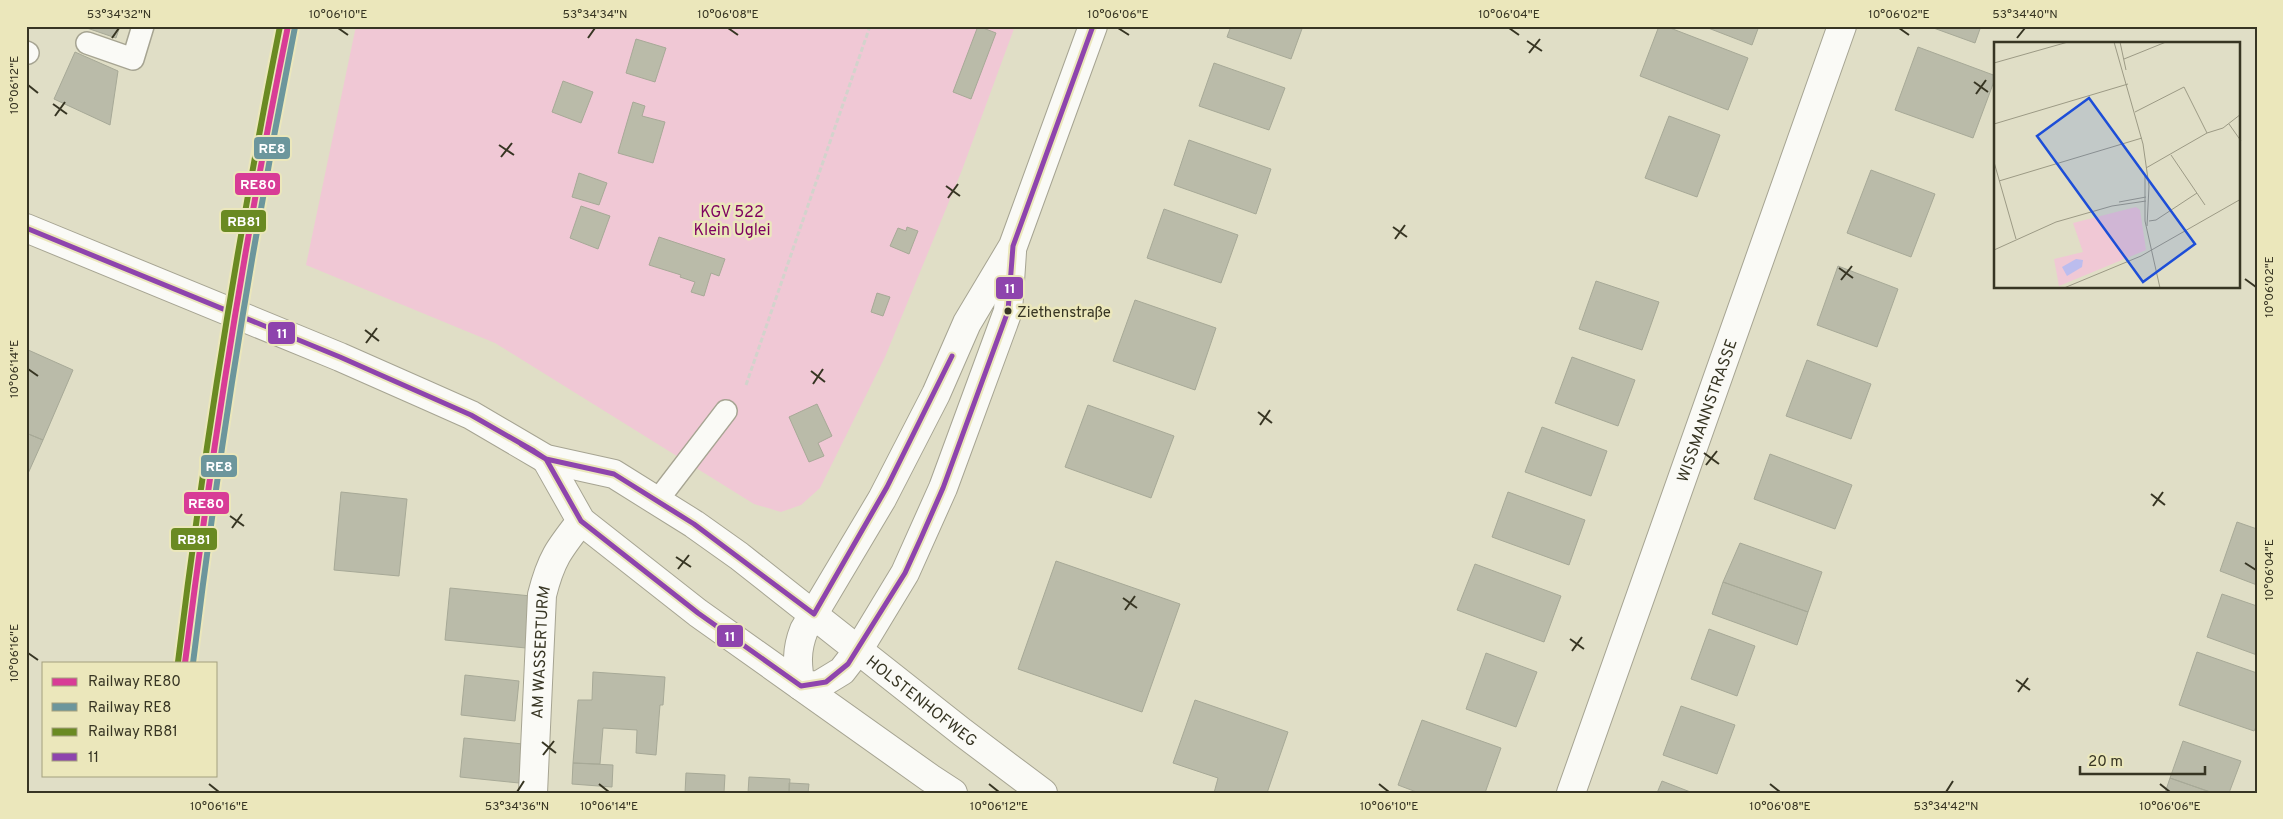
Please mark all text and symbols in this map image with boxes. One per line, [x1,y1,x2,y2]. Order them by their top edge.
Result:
text: 53°34'32"N [87,7,151,23]
text: 10°06'10"E [309,7,367,23]
text: 53°34'34"N [563,7,627,23]
text: 10°06'08"E [697,7,759,23]
text: 10°06'06"E [1087,7,1149,23]
text: 10°06'04"E [1478,7,1540,23]
text: 10°06'02"E [1868,7,1930,23]
text: 53°34'40"N [1992,7,2058,23]
inset map [1994,42,2240,289]
text: 10°06'12"E [7,56,23,114]
line badge: RE8 [253,136,291,160]
text: RE8 [258,141,286,158]
line badge: RE80 [234,172,281,196]
text: RE80 [240,177,276,194]
park label: KGV 522 Klein Uglei [693,203,771,241]
line badge: RB81 [220,209,267,233]
text: RB81 [227,214,261,231]
text: 10°06'02"E [2262,256,2278,318]
line badge: 11 [995,276,1024,300]
text: 11 [1004,281,1016,298]
place label: Ziethenstraße [1017,304,1111,323]
marker: Ziethenstraße [1003,306,1013,316]
line badge: 11 [267,321,296,345]
text: 11 [276,326,288,343]
street label: WISSMANNSTRASSE [1674,336,1743,485]
text: 10°06'14"E [7,340,23,398]
line badge: RE8 [200,454,238,478]
text: RE8 [205,459,233,476]
line badge: RE80 [183,491,230,515]
text: RE80 [188,496,224,513]
line badge: RB81 [170,527,218,551]
text: RB81 [177,532,211,549]
text: 10°06'04"E [2262,539,2278,601]
street label: AM WASSERTURM [528,584,556,719]
text: 10°06'16"E [7,624,23,682]
line badge: 11 [716,624,744,648]
text: 11 [724,629,736,646]
street label: HOLSTENHOFWEG [861,652,980,752]
legend [42,662,218,776]
text: Railway RE80 [88,673,181,692]
text: Railway RE8 [88,699,171,718]
text: Railway RB81 [88,723,178,742]
scale bar [2080,744,2206,776]
text: 11 [88,749,99,768]
text: 20 m [2088,753,2123,772]
text: 10°06'16"E [190,799,248,815]
text: 53°34'36"N [485,799,549,815]
text: 10°06'14"E [580,799,638,815]
text: 10°06'12"E [970,799,1028,815]
text: 10°06'10"E [1360,799,1418,815]
text: 10°06'08"E [1749,799,1811,815]
text: 53°34'42"N [1914,799,1978,815]
text: 10°06'06"E [2139,799,2201,815]

